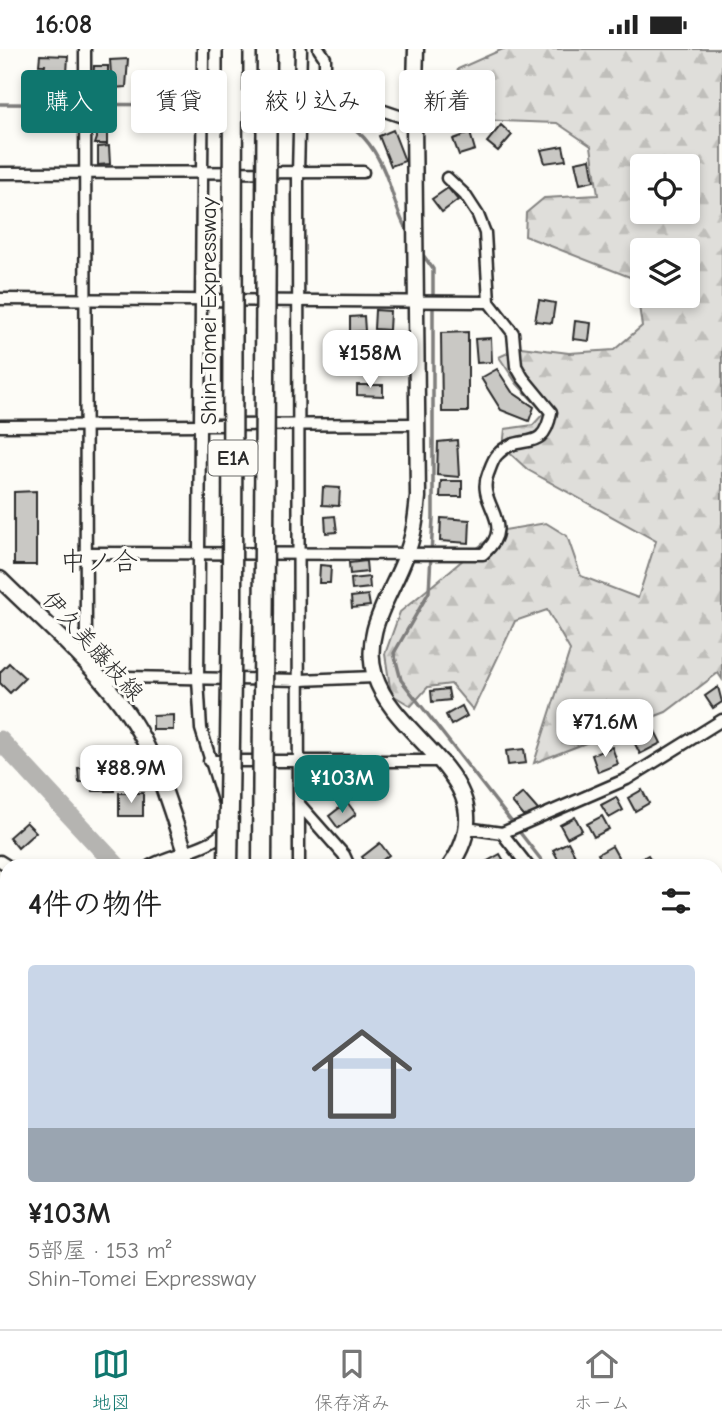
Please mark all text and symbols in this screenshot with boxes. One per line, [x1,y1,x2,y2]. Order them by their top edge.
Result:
text: 16:08 [35,10,92,40]
chip: 購入 [21,70,117,133]
chip: 賃貸 [131,70,227,133]
chip: 絞り込み [241,70,385,133]
chip: 新着 [399,70,495,133]
map controls [630,154,700,308]
button: locate [630,154,700,224]
street label: Shin-Tomei Expressway [195,196,222,425]
button: layers [630,238,700,308]
pin: ¥158M [321,331,419,390]
text: ¥158M [339,339,401,366]
road number: E1A [208,441,258,475]
district label: 中ノ合 [60,547,138,577]
street label: 伊久美藤枝線 [37,586,149,706]
pin: ¥71.6M [548,699,662,759]
text: ¥71.6M [572,708,638,735]
pin: ¥88.9M [74,745,188,805]
text: ¥88.9M [96,754,166,781]
pin: ¥103M [293,755,391,815]
text: ¥103M [310,764,374,791]
icon: filters [657,882,695,920]
text: 4件の物件 [28,887,162,922]
icon: home [299,1011,425,1137]
text: ¥103M [28,1196,111,1231]
text: 5部屋 · 153 m² [28,1237,172,1264]
text: Shin-Tomei Expressway [28,1265,256,1292]
tab: 地図 [92,1345,130,1414]
tab: 保存済み [314,1345,390,1414]
tab: ホーム [574,1345,630,1414]

